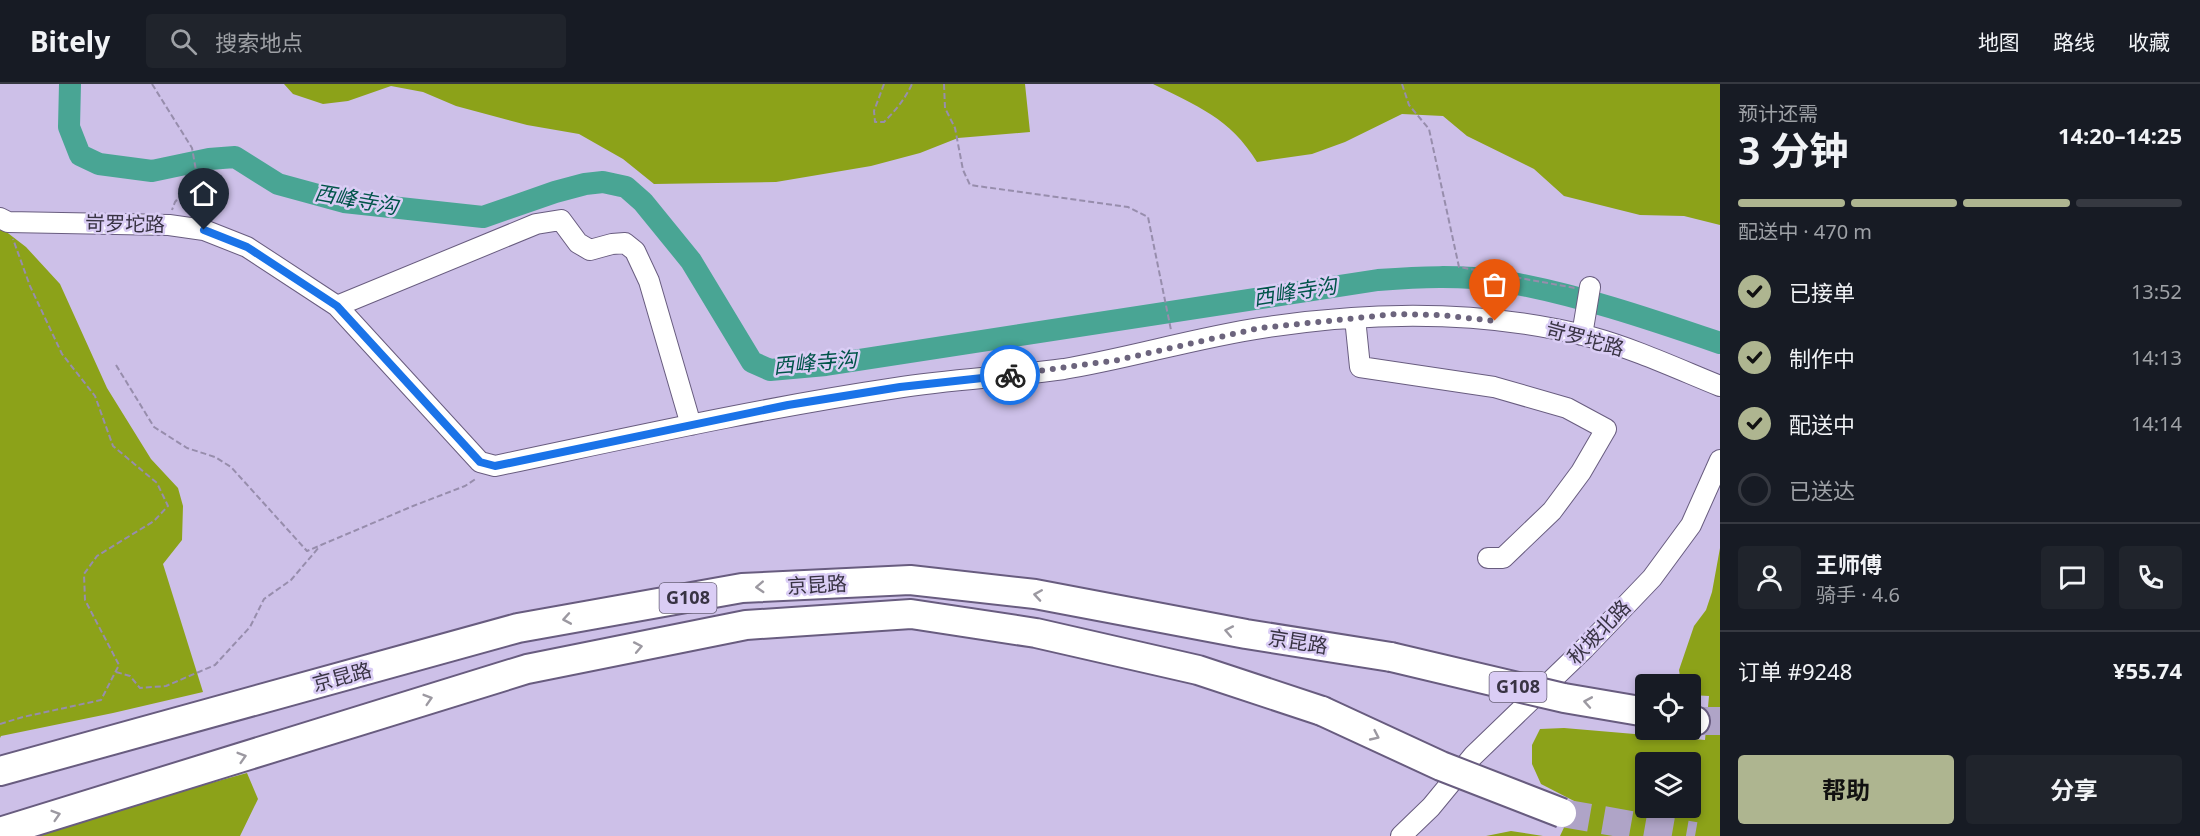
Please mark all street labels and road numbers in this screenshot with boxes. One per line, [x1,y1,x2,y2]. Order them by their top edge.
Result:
street label: 岢罗坨路 [85,209,165,238]
street label: 岢罗坨路 [1543,315,1627,362]
street label: 京昆路 [786,569,848,600]
road number: G108 [660,583,716,613]
street label: 秋坡北路 [1561,594,1636,670]
street label: 京昆路 [1266,623,1330,660]
street label: 京昆路 [309,656,374,697]
road number: G108 [1490,672,1546,702]

